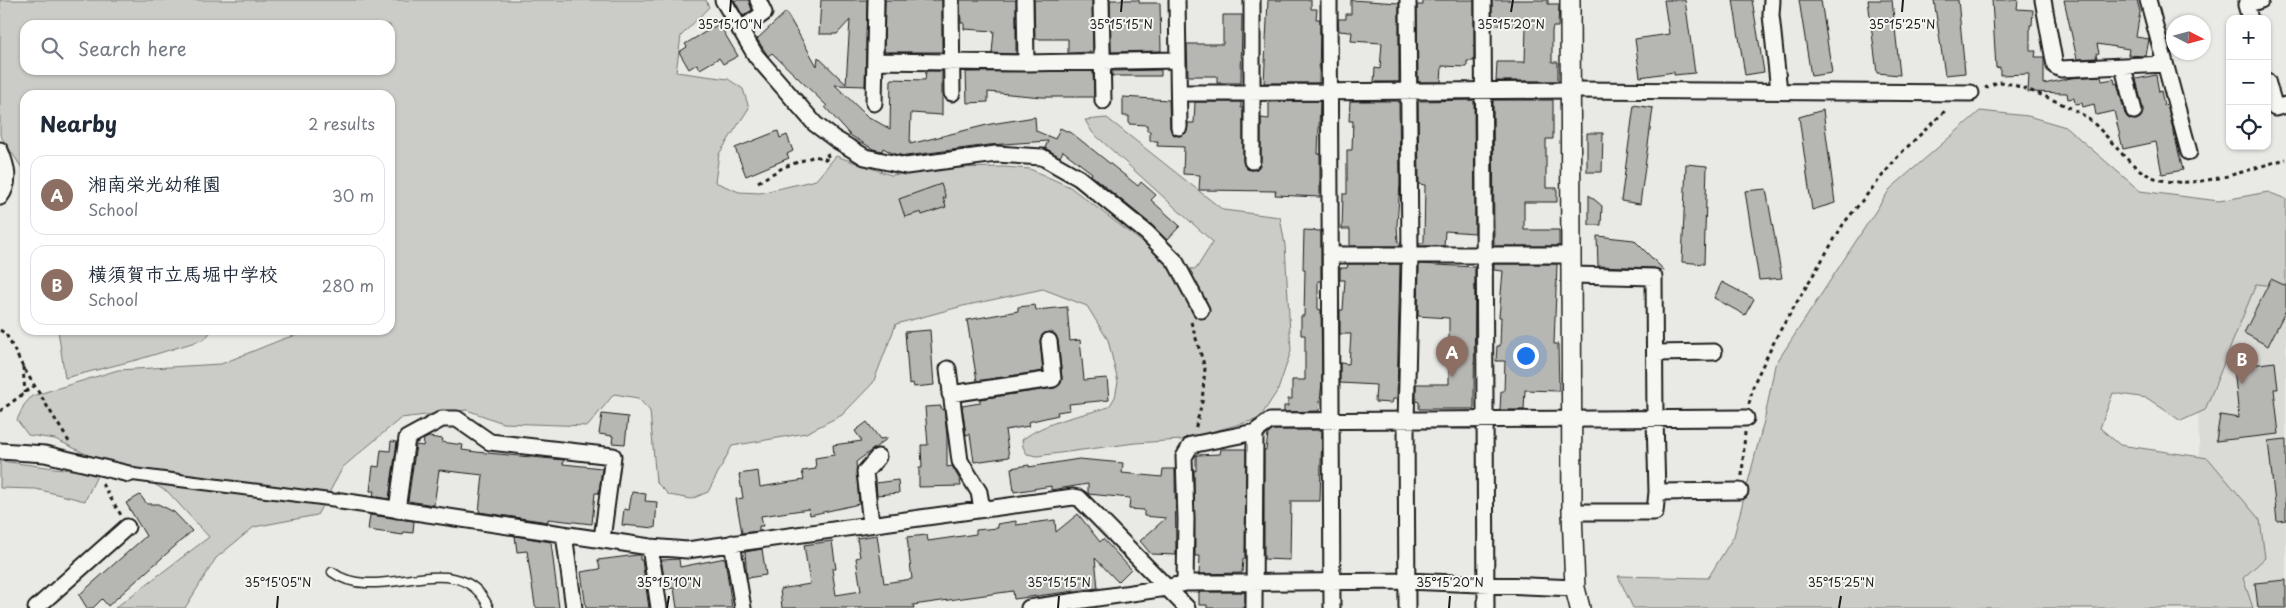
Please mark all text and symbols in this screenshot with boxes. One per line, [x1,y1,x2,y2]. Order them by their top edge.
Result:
text: 35°15'10"N [698,15,762,33]
text: 35°15'15"N [1089,15,1153,33]
text: 35°15'20"N [1477,15,1545,33]
text: 35°15'25"N [1869,15,1935,33]
north arrow [2166,15,2211,60]
map controls [2226,15,2271,150]
button: + [2226,15,2271,60]
search box [20,20,395,75]
icon: search [38,34,66,62]
text: Search here [78,34,187,62]
button: − [2226,60,2271,105]
button: locate [2226,105,2271,150]
text: Nearby [40,107,117,139]
text: 2 results [308,111,375,135]
text: 湘南栄光幼稚園 [88,169,221,197]
text: A [51,183,63,207]
text: 30 m [332,183,374,207]
text: School [88,197,138,221]
text: 横須賀市立馬堀中学校 [88,259,278,287]
text: B [52,273,62,297]
text: 280 m [322,273,374,297]
text: School [88,287,138,311]
pin: A [1436,336,1468,377]
your location [1513,343,1539,369]
pin: B [2226,343,2258,384]
text: 35°15'05"N [245,573,311,591]
text: 35°15'10"N [637,573,701,591]
text: 35°15'15"N [1027,573,1091,591]
text: 35°15'20"N [1416,573,1484,591]
text: 35°15'25"N [1808,573,1874,591]

